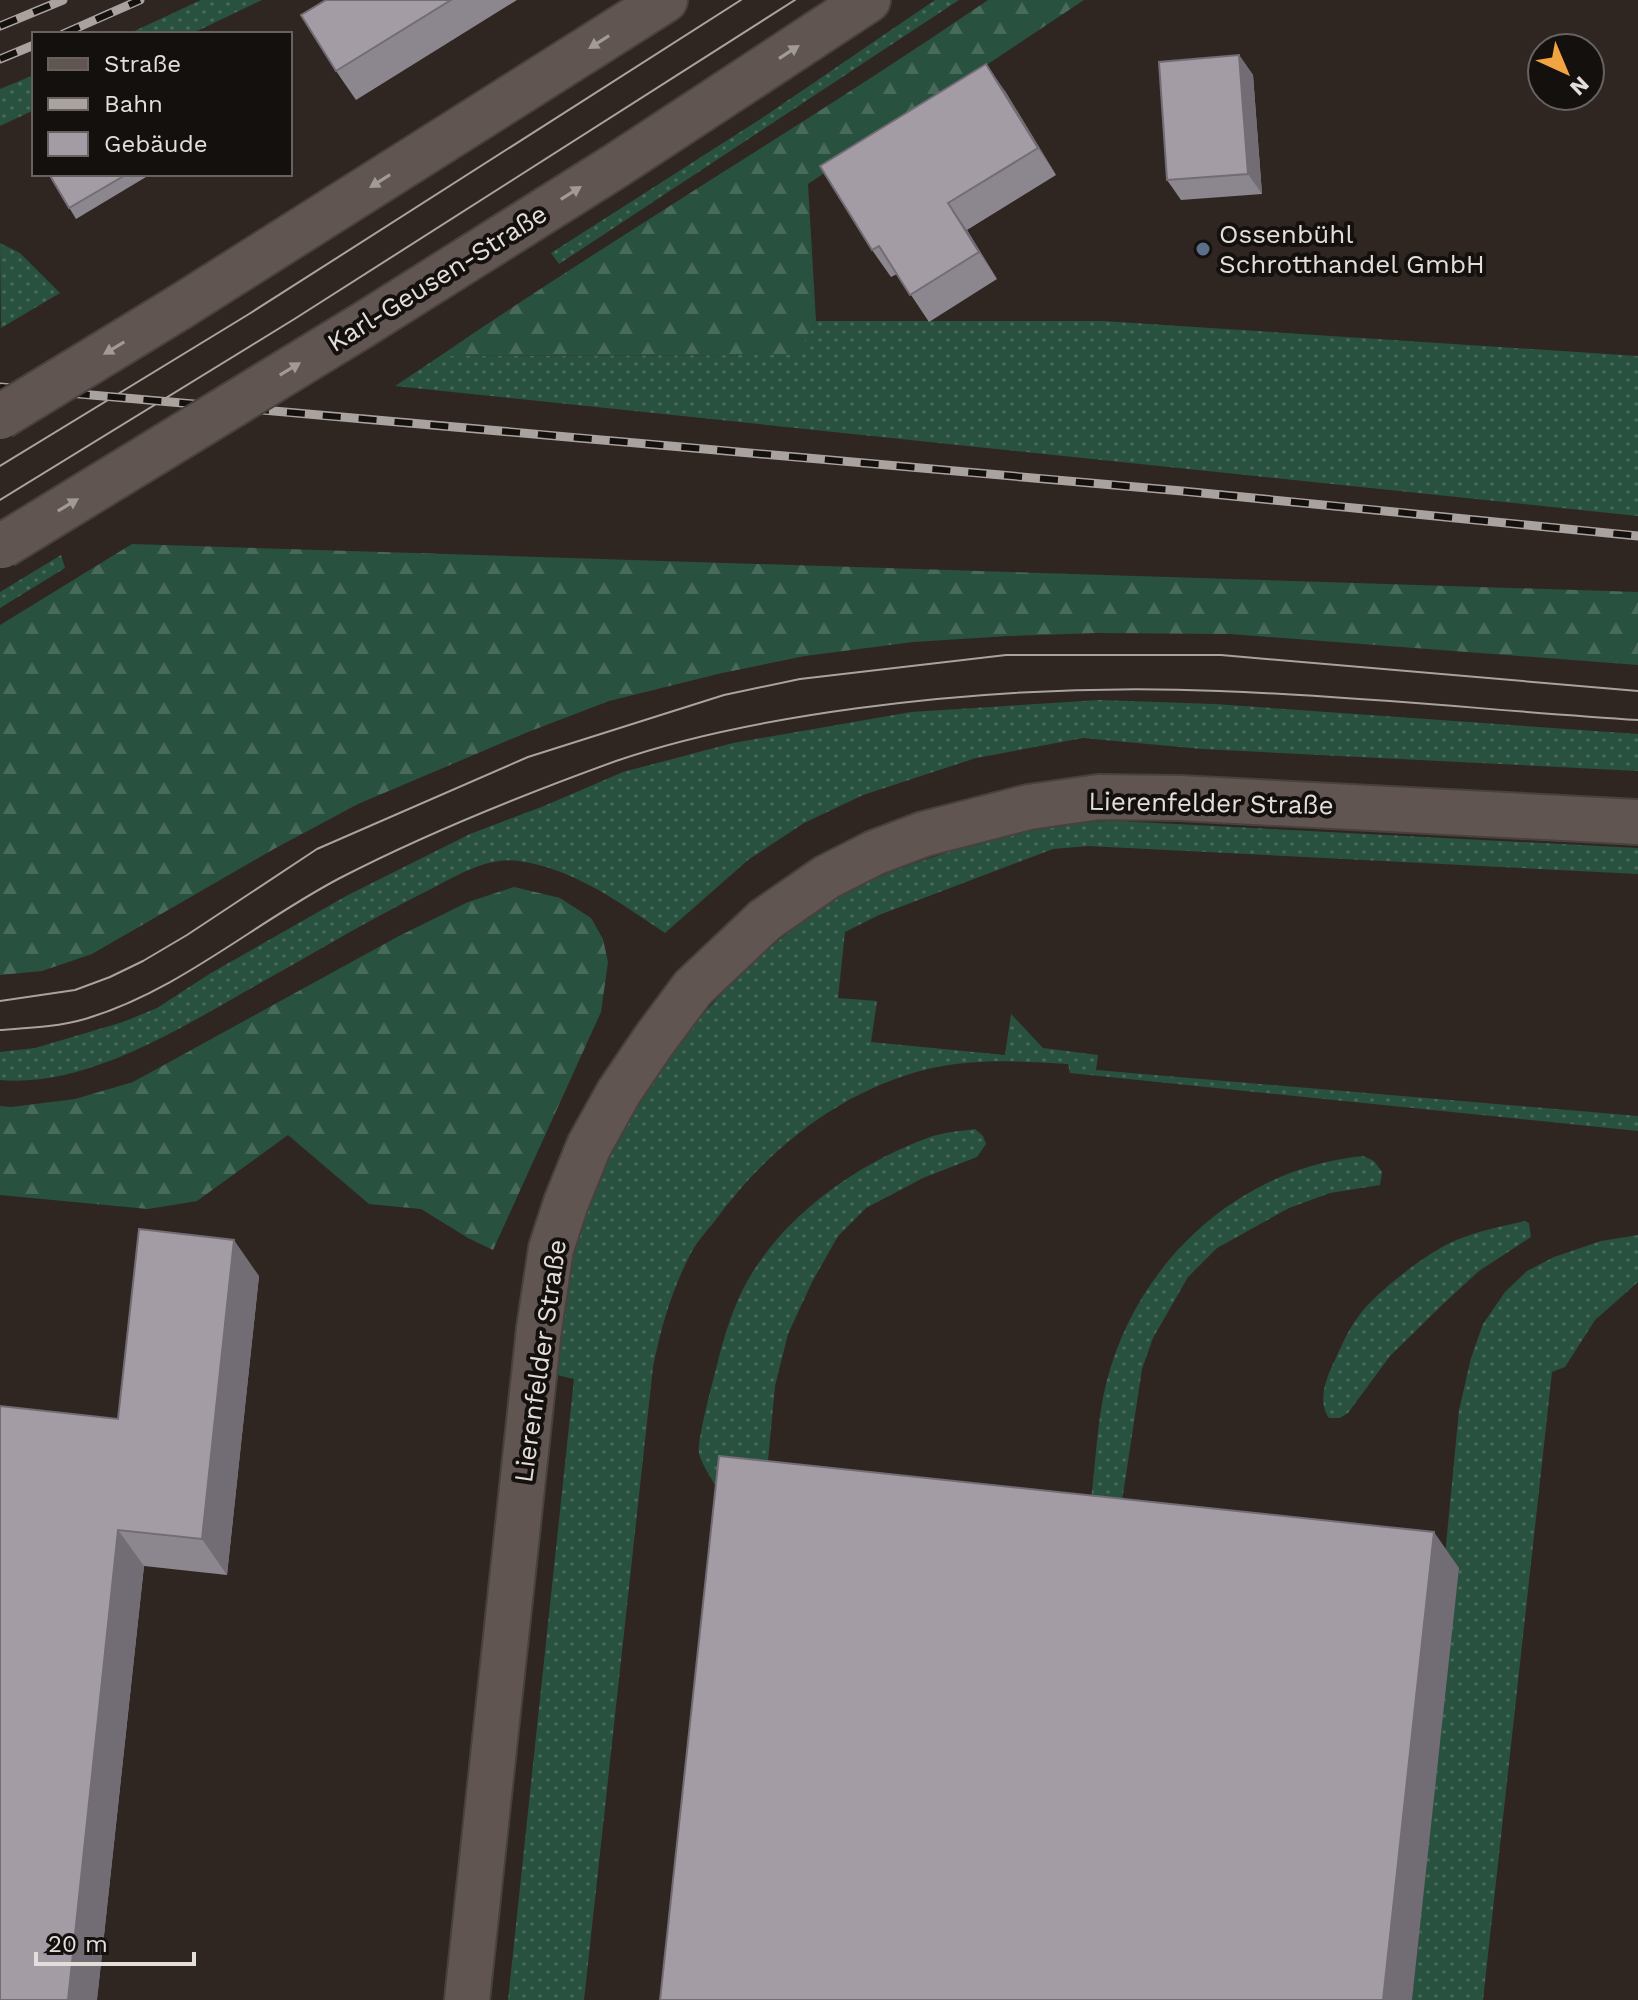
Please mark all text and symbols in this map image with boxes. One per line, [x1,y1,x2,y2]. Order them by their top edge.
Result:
legend [32,32,292,176]
north arrow [1526,32,1606,112]
one-way arrow [589,34,610,49]
one-way arrow [778,45,800,60]
text: Straße [104,50,181,78]
text: N [1565,71,1594,101]
text: Bahn [104,90,163,118]
text: Gebäude [104,130,208,158]
one-way arrow [369,173,390,188]
one-way arrow [560,187,582,201]
street label: Karl-Geusen-Straße [322,198,552,358]
place label: Ossenbühl Schrotthandel GmbH [1219,219,1485,279]
marker: Ossenbühl Schrotthandel GmbH [1194,240,1212,258]
one-way arrow [102,340,125,355]
one-way arrow [279,363,301,377]
one-way arrow [57,498,79,512]
street label: Lierenfelder Straße [1088,786,1334,820]
street label: Lierenfelder Straße [508,1238,572,1484]
scale bar [36,1916,194,1966]
text: 20 m [48,1930,108,1958]

